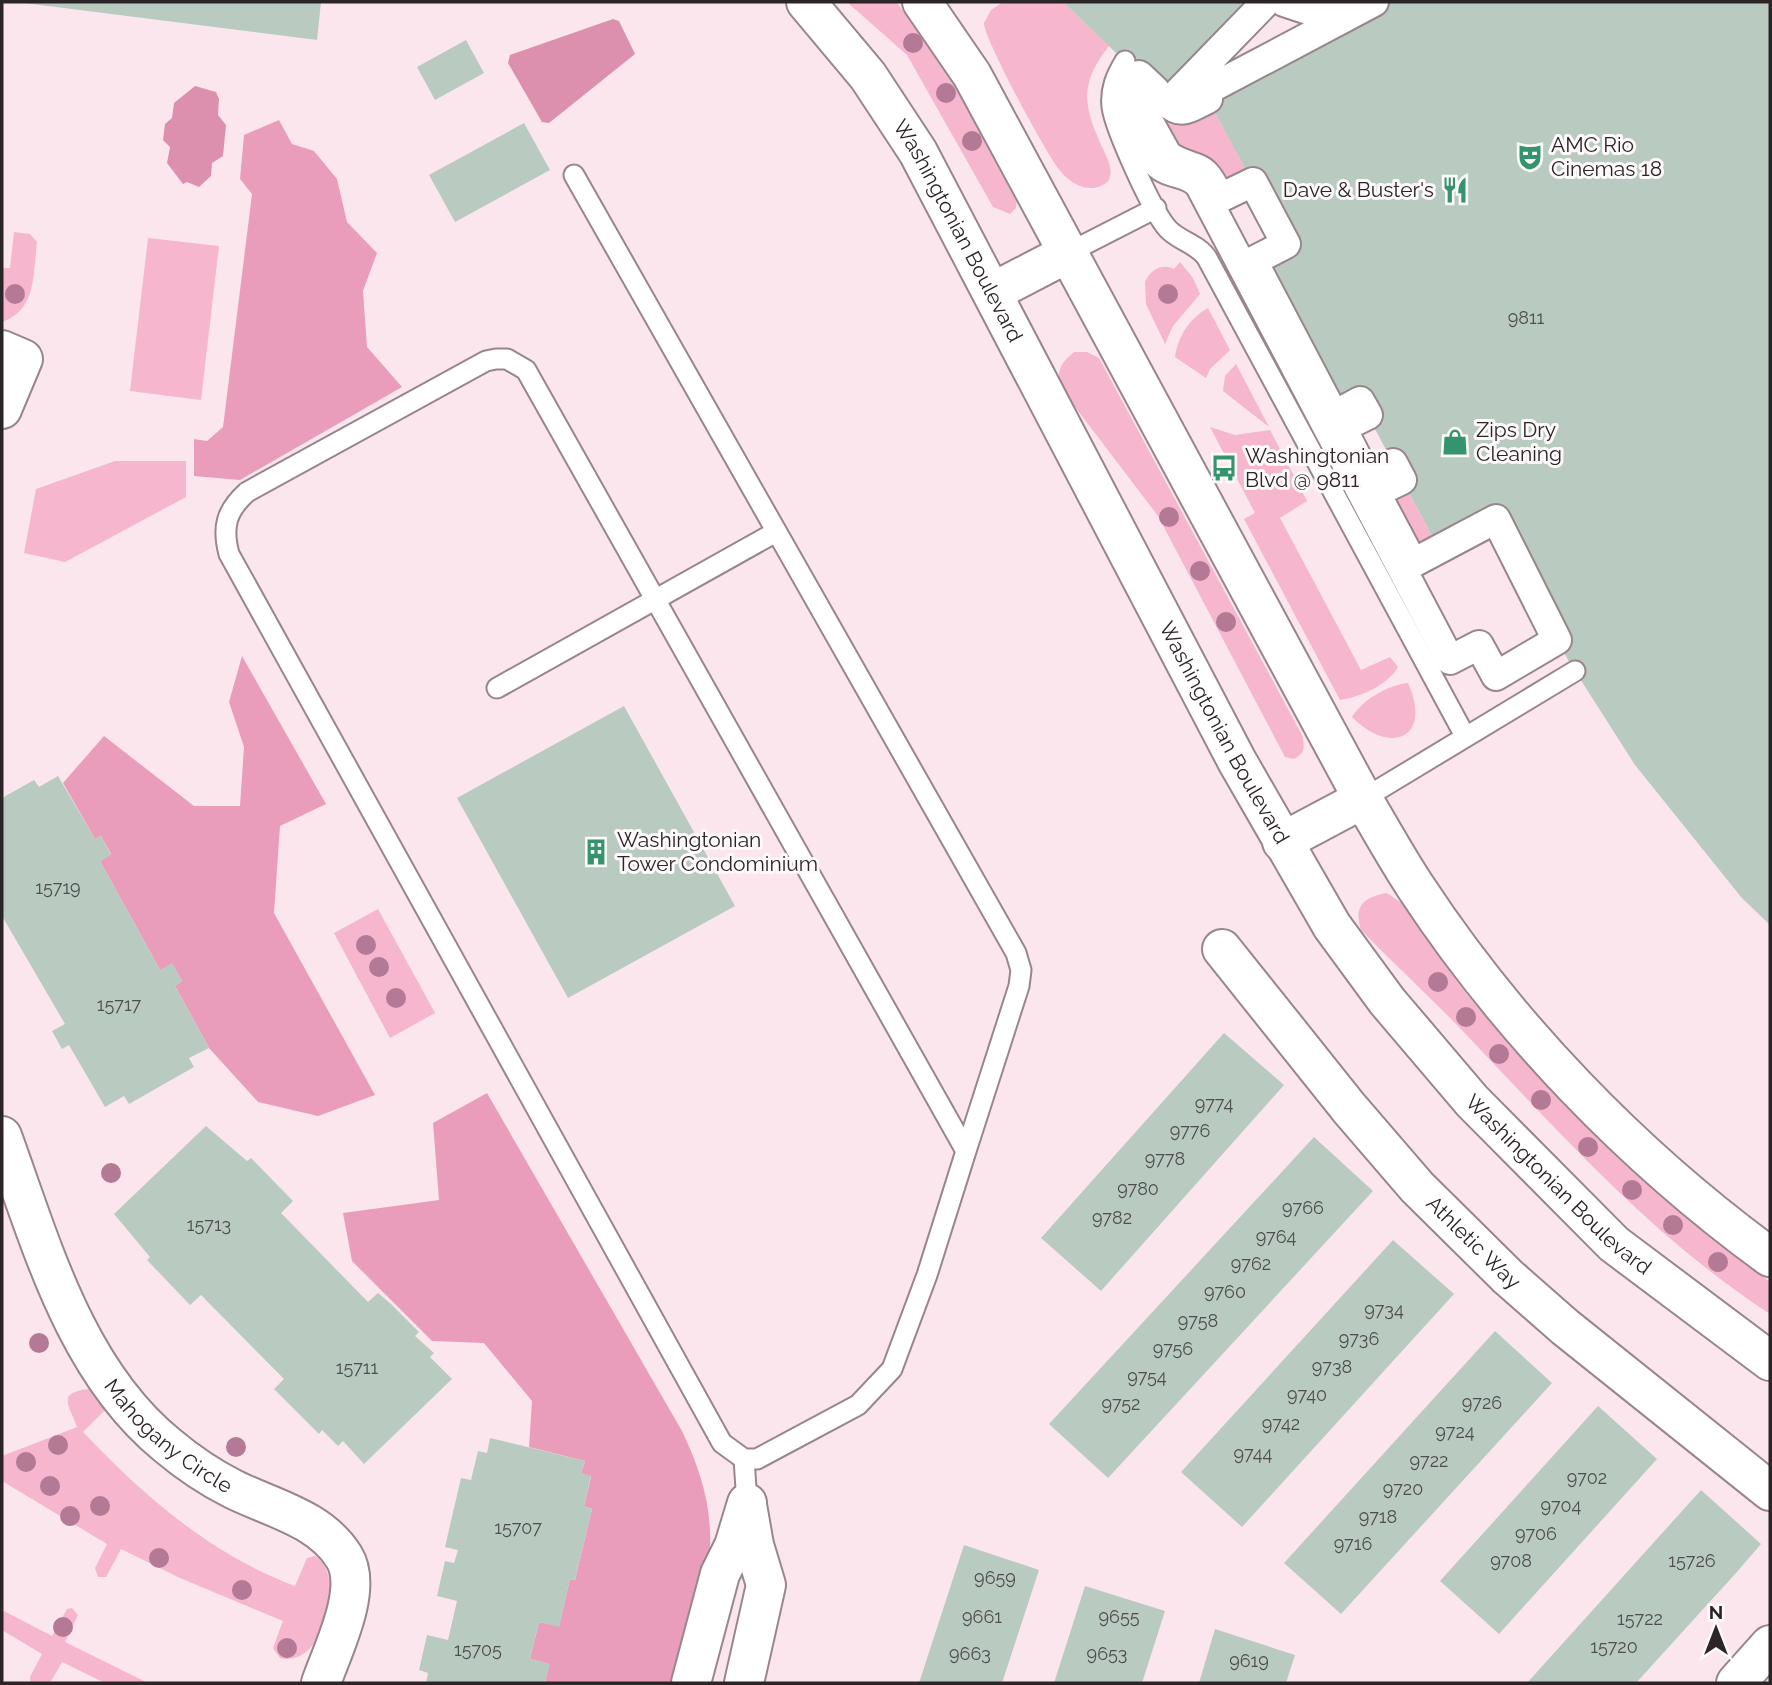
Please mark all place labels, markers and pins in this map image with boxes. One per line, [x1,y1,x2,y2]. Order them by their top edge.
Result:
place label: AMC Rio Cinemas 18 [1551,132,1662,181]
theatre icon: AMC Rio Cinemas 18 [1515,142,1545,172]
restaurant icon: Dave & Buster's [1440,175,1470,205]
place label: Dave & Buster's [1283,177,1434,202]
place label: Zips Dry Cleaning [1476,417,1562,466]
shop icon: Zips Dry Cleaning [1440,427,1470,457]
place label: Washingtonian Blvd @ 9811 [1245,443,1389,492]
bus stop icon: Washingtonian Blvd @ 9811 [1209,453,1239,483]
place label: Washingtonian Tower Condominium [617,827,818,876]
building icon: Washingtonian Tower Condominium [581,837,611,867]

